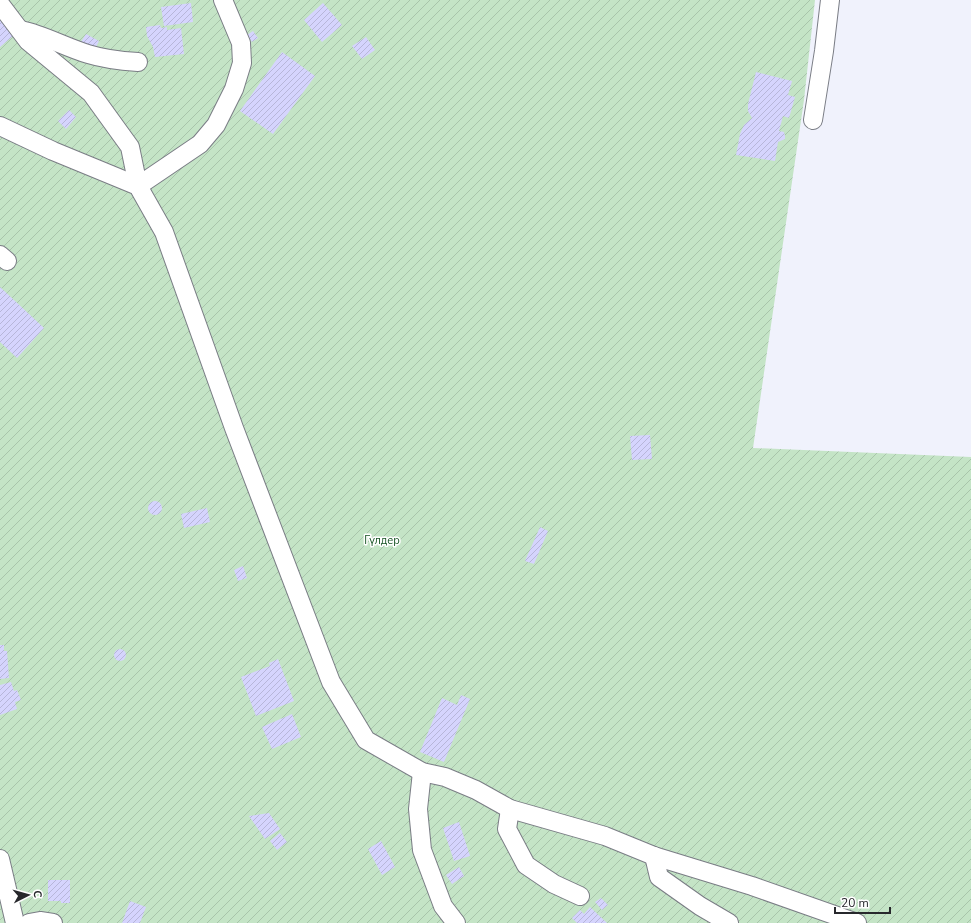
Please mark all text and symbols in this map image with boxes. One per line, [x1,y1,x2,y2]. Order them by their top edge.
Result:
park label: Гүлдер [364,533,400,548]
north arrow [8,875,48,915]
scale bar [835,889,890,915]
text: С [30,890,45,899]
text: 20 m [841,895,869,911]

